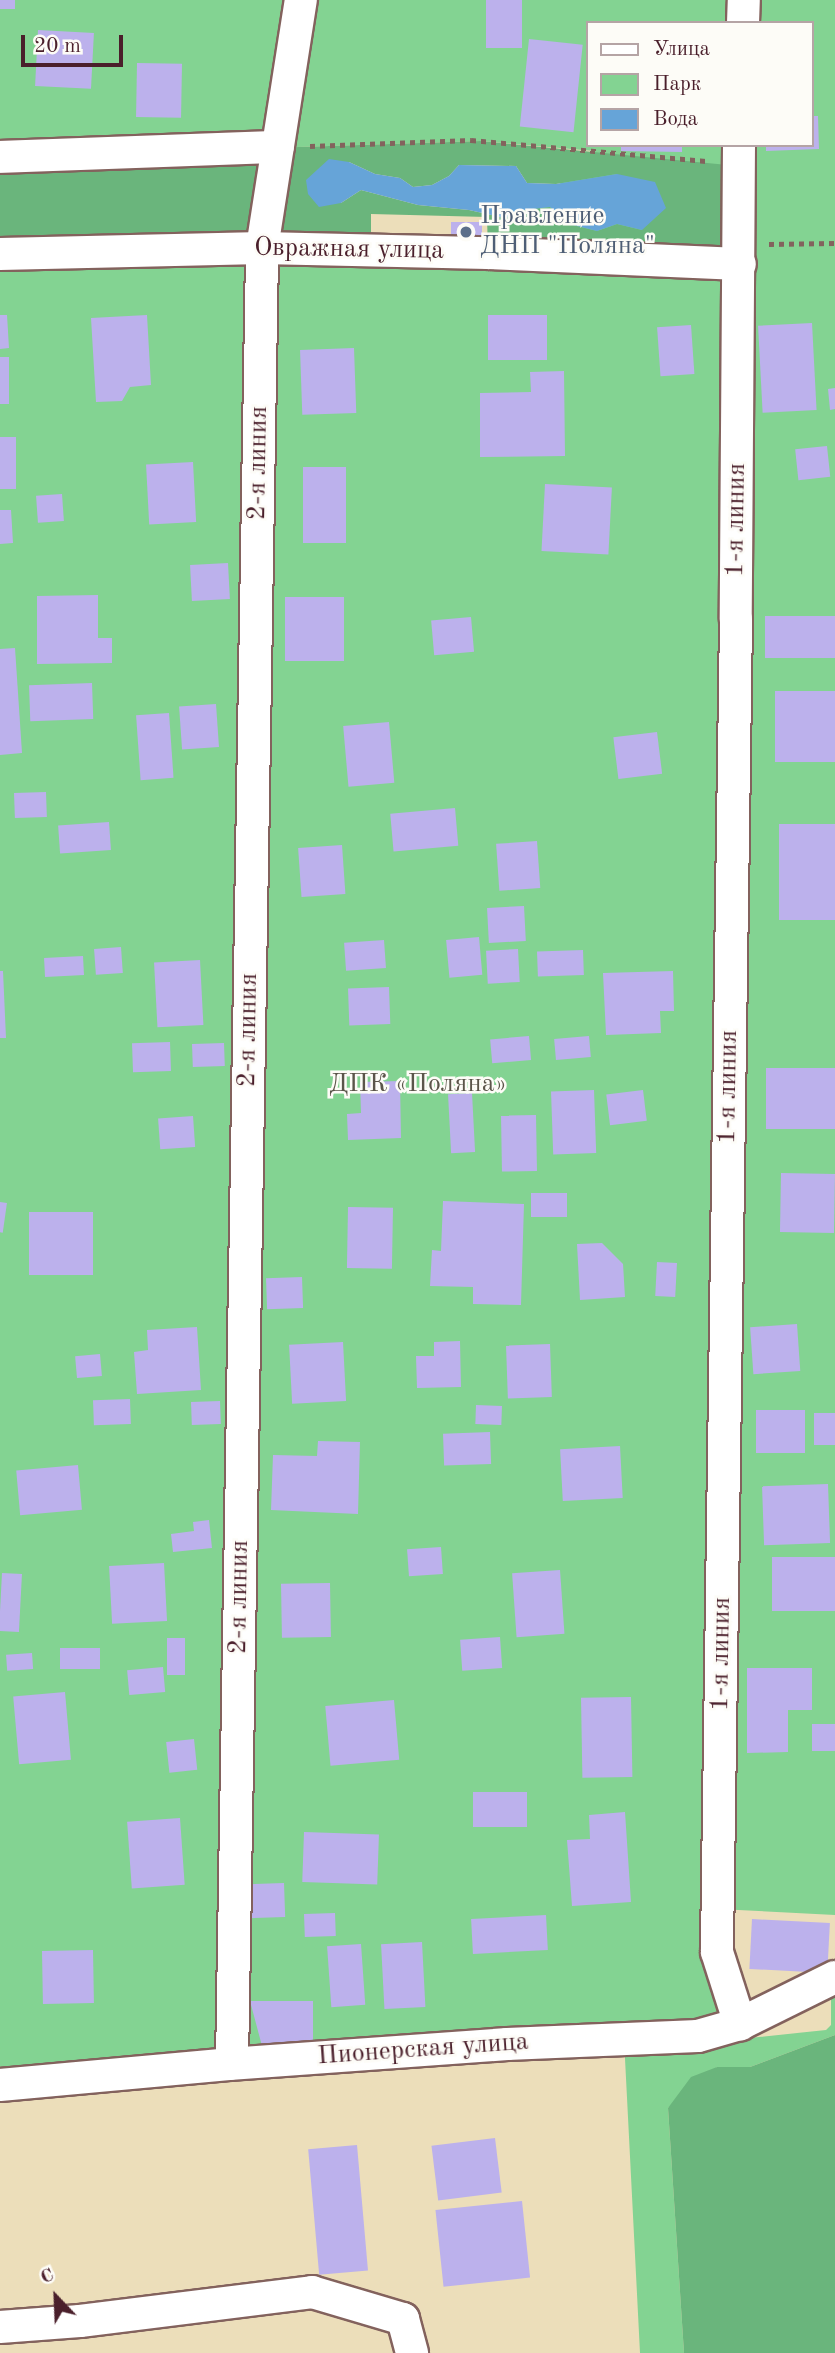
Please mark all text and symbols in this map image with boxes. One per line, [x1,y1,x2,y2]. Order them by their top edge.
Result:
scale bar [24,21,126,65]
legend [586,21,814,147]
text: 20 m [34,36,81,57]
text: Улица [653,39,710,60]
text: Парк [653,74,701,95]
text: Вода [653,109,698,130]
place label: Правление ДНП "Поляна" [480,201,655,262]
marker: Правление ДНП "Поляна" [458,224,474,240]
street label: Овражная улица [254,233,444,267]
street label: 2-я линия [242,406,276,520]
street label: 1-я линия [720,463,754,577]
street label: 2-я линия [232,973,266,1087]
street label: 1-я линия [712,1030,746,1144]
park label: ДПК «Поляна» [329,1069,507,1101]
street label: 2-я линия [223,1540,257,1654]
street label: 1-я линия [705,1597,739,1711]
street label: Пионерская улица [316,2027,530,2073]
north arrow [21,2262,91,2332]
text: С [38,2266,57,2288]

